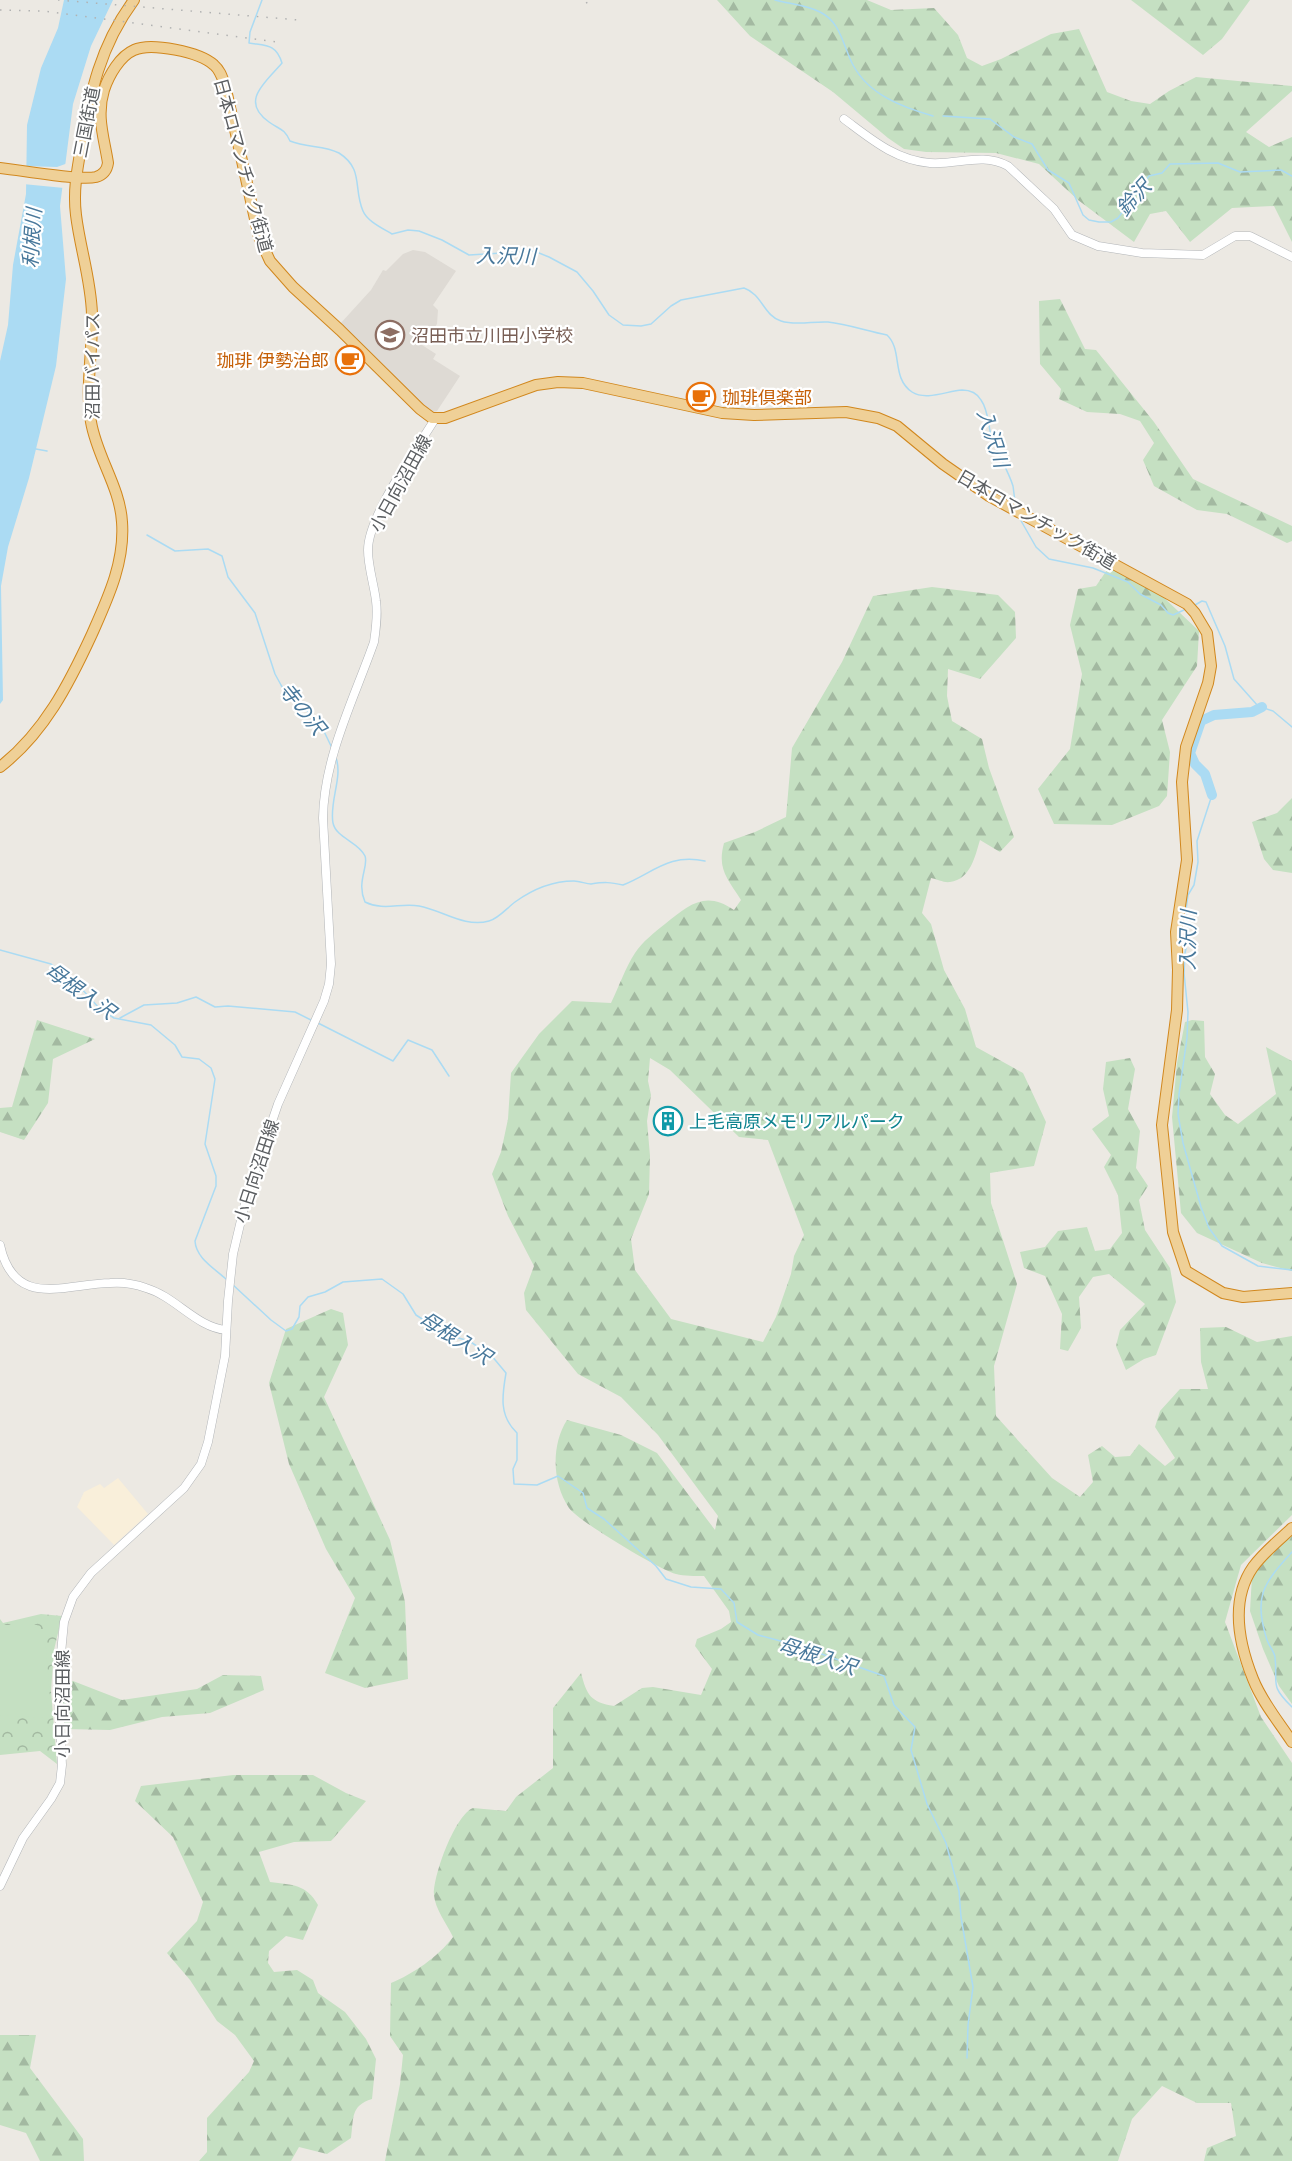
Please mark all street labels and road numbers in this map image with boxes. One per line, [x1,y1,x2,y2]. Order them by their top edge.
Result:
street label: 日本ロマンチック街道 [210,75,278,255]
street label: 三国街道 [68,85,104,159]
street label: 沼田バイパス [81,312,103,420]
street label: 小日向沼田線 [364,430,436,536]
street label: 日本ロマンチック街道 [954,464,1120,574]
street label: 小日向沼田線 [229,1116,283,1226]
street label: 小日向沼田線 [51,1650,73,1758]

